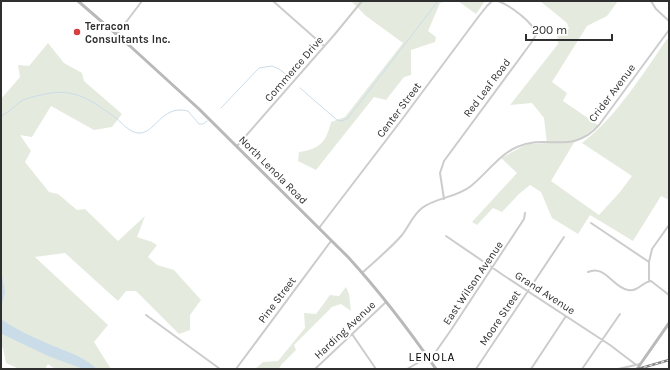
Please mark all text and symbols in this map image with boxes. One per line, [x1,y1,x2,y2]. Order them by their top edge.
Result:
scale bar [526,16,612,42]
place label: Terracon Consultants Inc. [85,20,171,46]
text: 200 m [532,23,567,37]
marker: Terracon Consultants Inc. [72,27,82,37]
street label: Commerce Drive [262,33,326,104]
street label: Red Leaf Road [461,56,513,120]
street label: Crider Avenue [586,61,638,124]
street label: Center Street [374,80,424,140]
street label: North Lenola Road [236,133,310,207]
street label: East Wilson Avenue [440,238,506,327]
street label: Grand Avenue [512,269,578,317]
street label: Pine Street [255,274,299,326]
street label: Moore Street [477,288,523,348]
street label: Harding Avenue [312,298,379,362]
district label: LENOLA [409,350,455,364]

